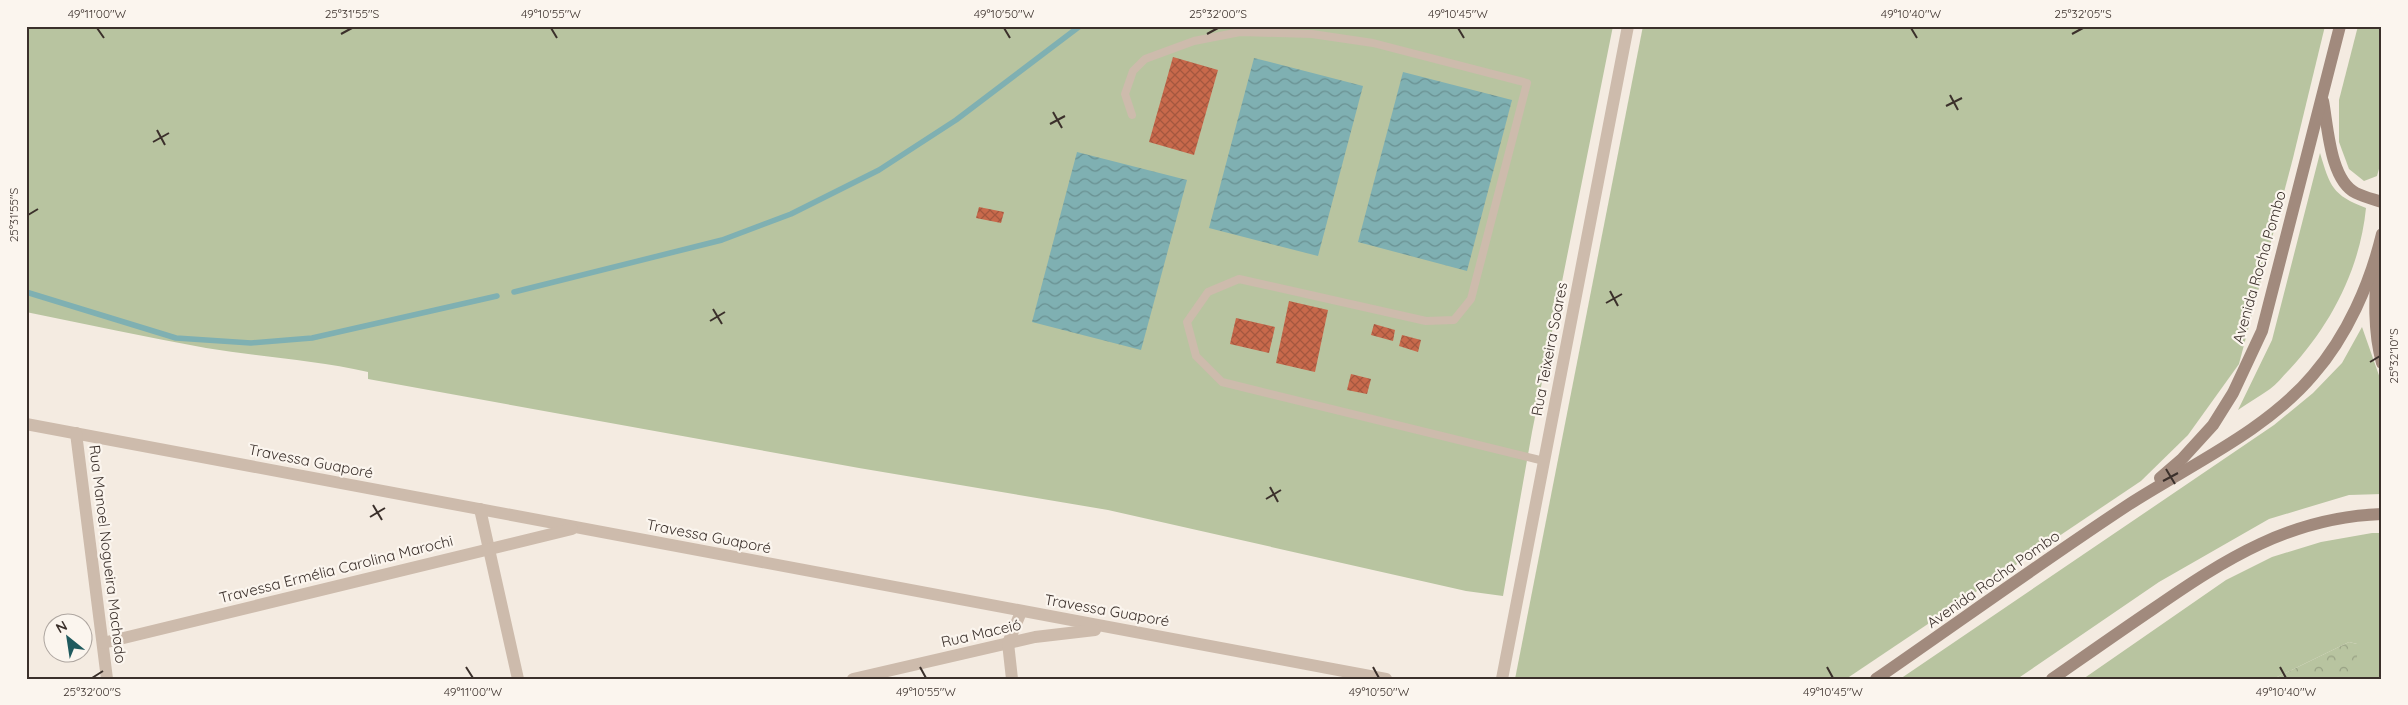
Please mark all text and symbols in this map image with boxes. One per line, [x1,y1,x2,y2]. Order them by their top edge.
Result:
text: 49°11'00"W [68,6,127,21]
text: 25°31'55"S [325,6,380,21]
text: 49°10'55"W [521,6,581,21]
text: 49°10'50"W [974,6,1035,21]
text: 25°32'00"S [1189,6,1247,21]
text: 49°10'45"W [1428,6,1488,21]
text: 49°10'40"W [1881,6,1942,21]
text: 25°32'05"S [2054,6,2112,21]
text: 25°31'55"S [6,187,21,242]
street label: Avenida Rocha Pombo [2228,188,2290,346]
street label: Rua Teixeira Soares [1527,281,1571,417]
text: 25°32'10"S [2386,328,2401,384]
street label: Travessa Guaporé [247,440,375,482]
street label: Rua Manoel Nogueira Machado [85,444,131,664]
street label: Travessa Guaporé [645,515,773,557]
street label: Avenida Rocha Pombo [1923,526,2063,632]
street label: Travessa Ermélia Carolina Marochi [217,531,455,607]
street label: Travessa Guaporé [1043,590,1171,630]
north arrow [42,612,92,662]
street label: Rua Maceió [939,615,1023,651]
text: N [53,616,70,637]
text: 25°32'00"S [63,684,121,699]
text: 49°11'00"W [444,684,503,699]
text: 49°10'55"W [896,684,956,699]
text: 49°10'50"W [1349,684,1410,699]
text: 49°10'45"W [1803,684,1863,699]
text: 49°10'40"W [2256,684,2317,699]

